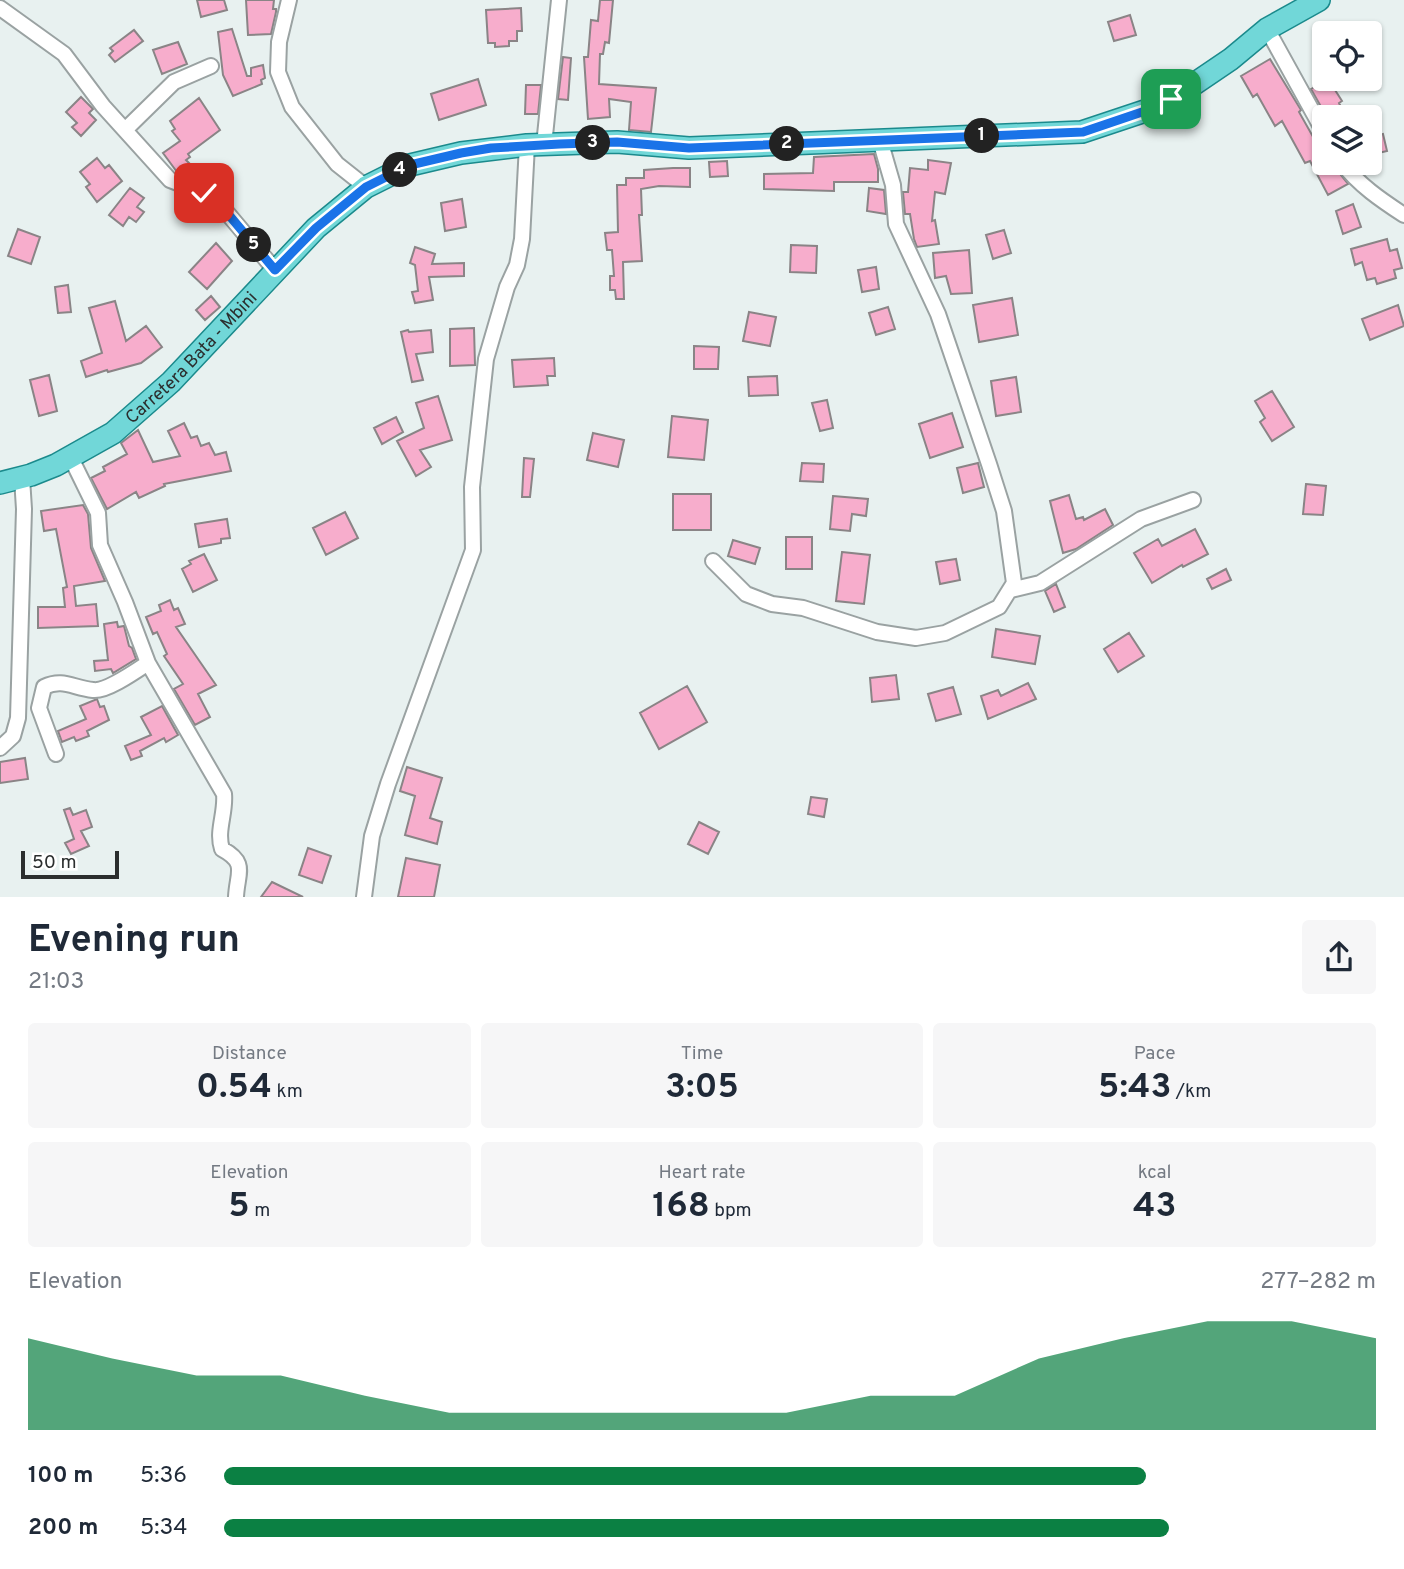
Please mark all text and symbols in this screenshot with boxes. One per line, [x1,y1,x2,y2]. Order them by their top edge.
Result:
map controls [1312,21,1382,175]
button: locate [1312,21,1382,91]
pin [1141,69,1201,129]
icon: arrive [1152,80,1190,118]
button: layers [1312,105,1382,175]
pin: 1 [964,118,1000,154]
text: 1 [978,123,985,147]
pin: 3 [576,125,610,160]
pin: 2 [770,127,804,162]
text: 3 [587,130,598,154]
text: 2 [781,131,792,155]
pin: 4 [382,152,418,188]
text: 4 [393,157,406,181]
pin [174,163,234,223]
icon: check [185,174,223,212]
pin: 5 [236,228,272,262]
text: 5 [248,232,259,256]
street label: Carretera Bata - Mbini [121,287,263,430]
scale bar [21,848,119,880]
text: 50 m [32,851,77,875]
text: Evening run [28,917,240,966]
button: share [1302,920,1376,994]
text: 21:03 [28,968,84,997]
text: Distance [212,1042,287,1066]
text: Time [681,1042,723,1066]
text: Pace [1134,1042,1176,1066]
text: 0.54 [196,1066,272,1110]
text: 3:05 [665,1066,739,1110]
text: 5:43 [1098,1066,1171,1110]
text: km [272,1080,303,1104]
text: /km [1171,1080,1211,1104]
text: Elevation [210,1161,288,1185]
text: Heart rate [659,1161,745,1185]
text: kcal [1138,1161,1172,1185]
text: 5 [228,1185,250,1229]
text: 168 [652,1185,710,1229]
text: 43 [1133,1185,1176,1229]
text: m [250,1199,270,1223]
text: bpm [710,1199,752,1223]
text: Elevation [28,1268,123,1297]
text: 277–282 m [1260,1268,1376,1297]
text: 100 m [28,1462,93,1491]
text: 5:36 [140,1462,187,1491]
text: 200 m [28,1514,98,1543]
text: 5:34 [140,1514,188,1543]

